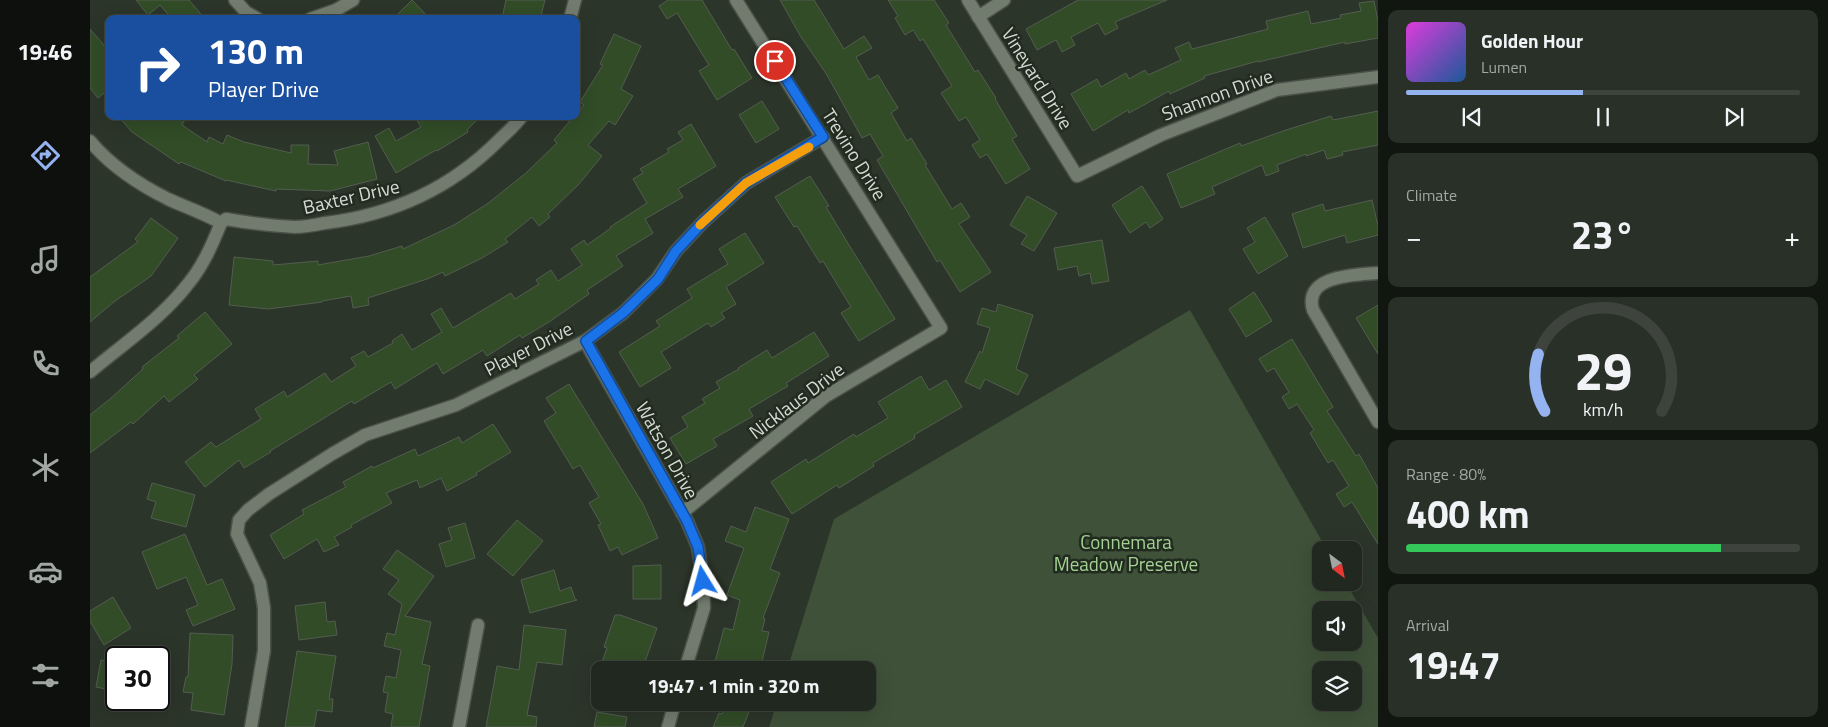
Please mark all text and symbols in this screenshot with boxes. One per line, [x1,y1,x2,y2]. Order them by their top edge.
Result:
street label: Vineyard Drive [995,21,1081,135]
text: 130 m [208,24,304,78]
text: Golden Hour [1481,26,1583,55]
text: 19:46 [18,35,72,69]
icon: right [125,35,190,100]
pin [754,40,796,82]
icon: arrive [761,47,789,75]
text: Lumen [1481,55,1527,79]
street label: Shannon Drive [1157,60,1277,128]
text: Player Drive [208,72,319,106]
street label: Trevino Drive [815,102,895,206]
icon: previous [1458,103,1486,131]
icon: pause [1589,103,1617,131]
icon: next [1720,103,1748,131]
icon: directions [28,138,63,173]
street label: Baxter Drive [300,171,402,221]
text: Climate [1406,183,1457,207]
text: 23° [1571,206,1635,264]
text: − [1406,215,1422,258]
text: + [1784,215,1800,258]
icon: music [28,242,63,277]
street label: Player Drive [479,313,577,383]
text: 29 [1574,331,1632,410]
icon: phone [28,346,63,381]
street label: Nicklaus Drive [742,354,850,446]
street label: Watson Drive [629,396,707,504]
text: km/h [1583,396,1623,423]
icon: climate [28,450,63,485]
text: Range · 80% [1406,462,1486,486]
text: 400 km [1406,485,1530,543]
park label: Connemara Meadow Preserve [1054,527,1198,578]
north arrow [1312,541,1362,591]
map controls [1312,541,1362,711]
icon: car [28,554,63,589]
position arrow [676,554,728,606]
button: sound [1312,601,1362,651]
text: Arrival [1406,613,1449,637]
text: 19:47 [1406,636,1501,694]
speed limit sign: 30 [105,646,170,711]
icon: filters [28,658,63,693]
button: layers [1312,661,1362,711]
text: 19:47 · 1 min · 320 m [647,671,820,700]

